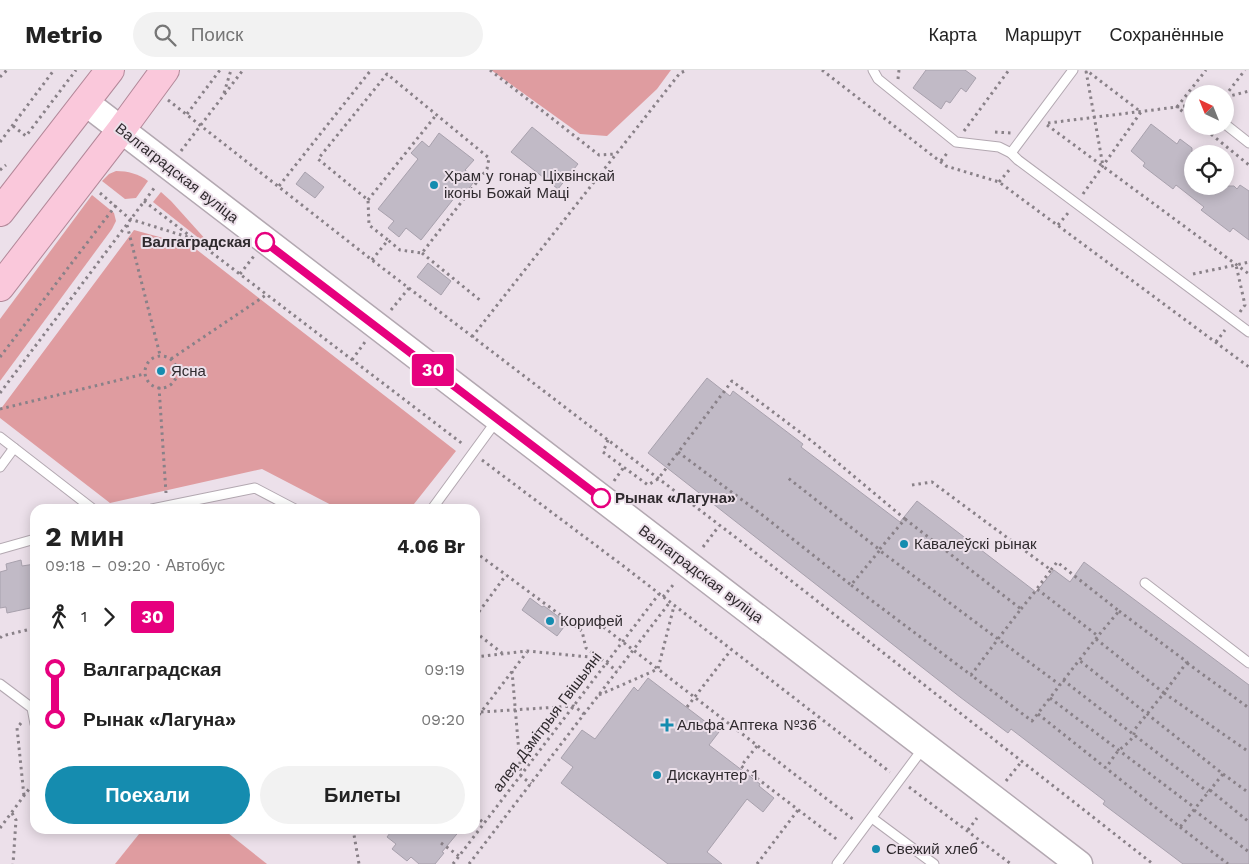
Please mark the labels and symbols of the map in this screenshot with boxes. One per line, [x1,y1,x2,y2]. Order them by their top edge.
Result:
north arrow [1184,85,1234,135]
street label: Валгаградская вуліца [112,119,243,227]
place label: Храм у гонар Ціхвінскай іконы Божай Маці [444,167,615,202]
marker: Храм у гонар Ціхвінскай іконы Божай Маці [428,179,440,191]
marker: Валгаградская [255,232,275,252]
place label: Валгаградская [142,233,251,251]
line badge: 30 [410,354,456,386]
place label: Ясна [171,362,207,380]
marker: Ясна [155,365,167,377]
marker: Рынак «Лагуна» [591,488,611,508]
place label: Рынак «Лагуна» [615,489,736,507]
street label: Валгаградская вуліца [635,521,767,627]
place label: Кавалеўскі рынак [914,535,1037,553]
marker: Кавалеўскі рынак [898,538,910,550]
place label: Корифей [560,612,623,630]
marker: Корифей [544,615,556,627]
street label: алея Дзмітрыя Гвішыяні [489,649,605,795]
place label: Альфа Аптека №36 [677,716,817,734]
marker: Альфа Аптека №36 [661,719,673,731]
place label: Дискаунтер 1 [667,766,758,784]
marker: Дискаунтер 1 [651,769,663,781]
place label: Свежий хлеб [886,840,978,858]
marker: Свежий хлеб [870,843,882,855]

